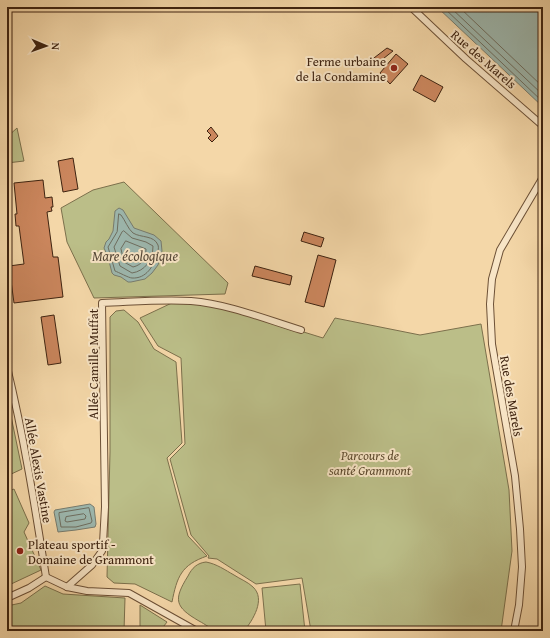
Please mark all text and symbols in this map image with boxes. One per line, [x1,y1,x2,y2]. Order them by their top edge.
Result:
street label: Rue des Marels [447,25,521,93]
north arrow [26,26,66,66]
text: N [48,42,64,51]
place label: Ferme urbaine de la Condamine [296,52,386,86]
marker: Ferme urbaine de la Condamine [389,63,399,73]
water label: Mare écologique [92,246,178,266]
street label: Allée Camille Muffat [84,308,103,419]
street label: Rue des Marels [495,354,528,438]
street label: Allée Alexis Vastine [20,416,57,524]
park label: Parcours de santé Grammont [328,446,412,480]
place label: Plateau sportif - Domaine de Grammont [28,535,154,569]
marker: Plateau sportif - Domaine de Grammont [15,546,25,556]

